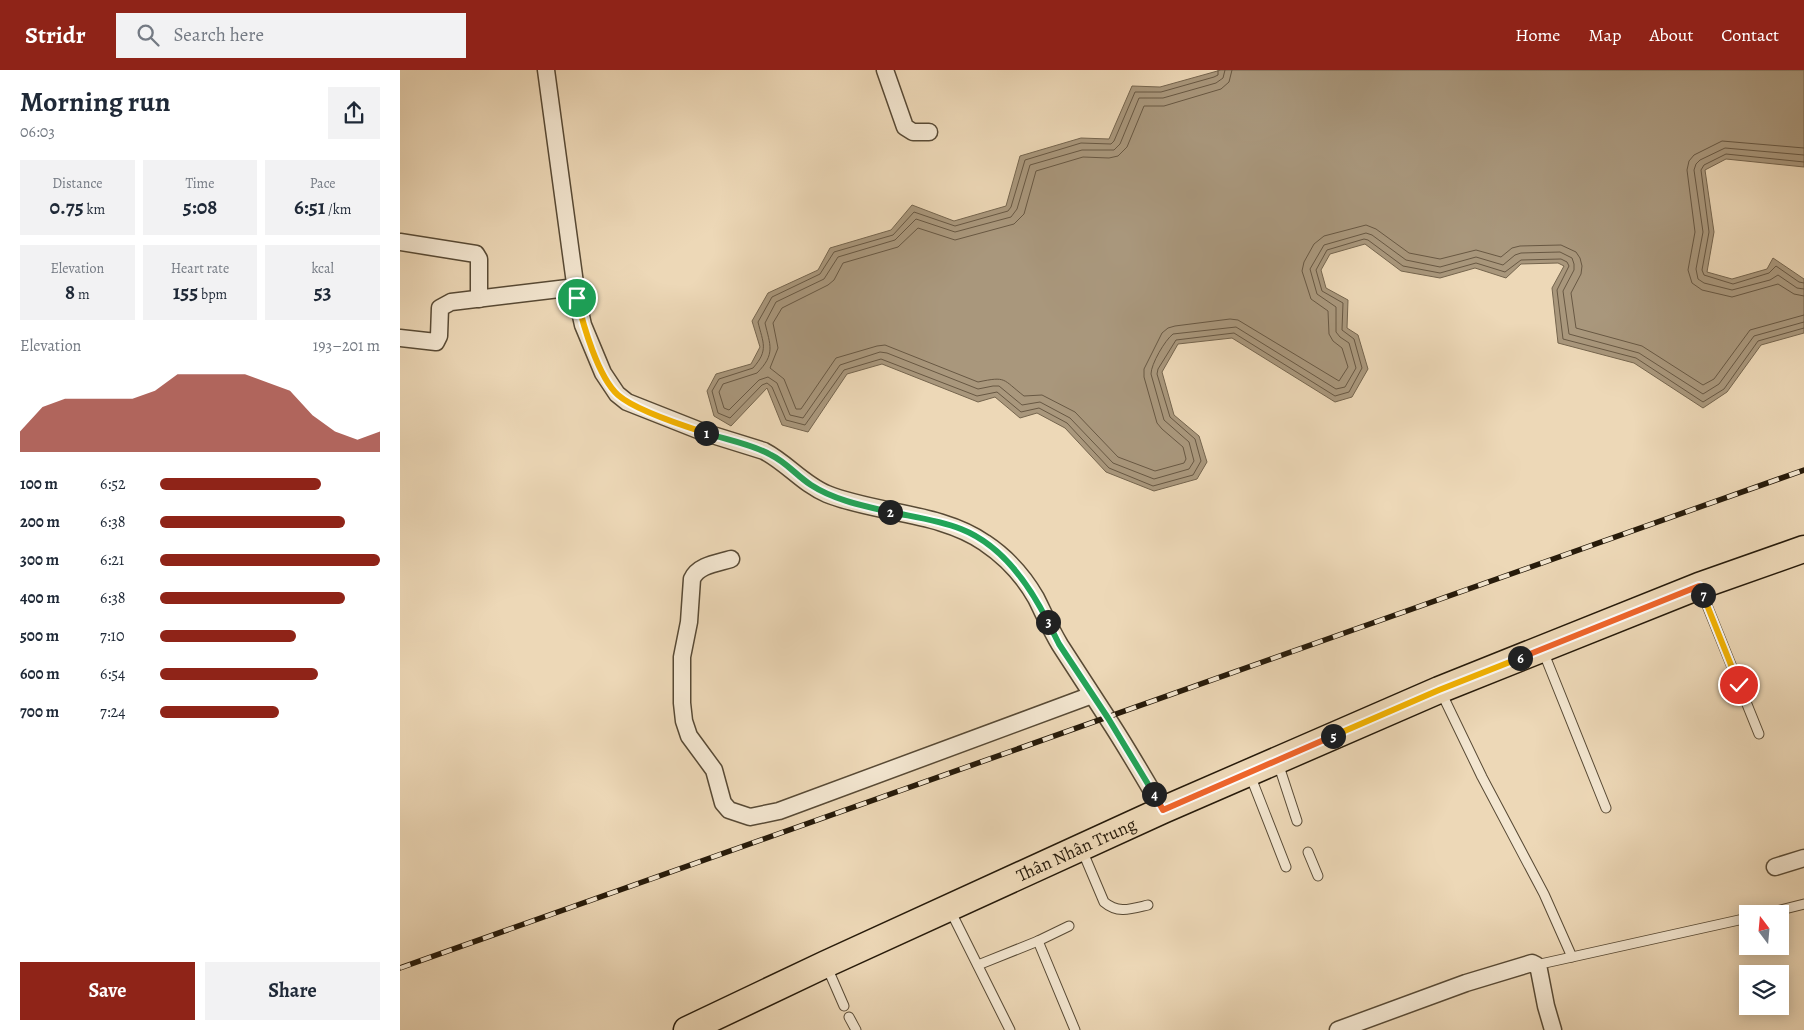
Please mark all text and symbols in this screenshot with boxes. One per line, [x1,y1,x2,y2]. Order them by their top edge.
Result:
search box [116,13,466,58]
text: Stridr [25,19,86,51]
icon: search [134,21,162,49]
text: Search here [174,22,264,48]
text: Home [1515,23,1560,47]
text: Map [1588,23,1621,47]
text: About [1649,23,1693,47]
text: Contact [1721,23,1779,47]
text: Morning run [20,83,170,121]
button: share [328,87,380,139]
text: 06:03 [20,121,55,143]
text: Distance [52,174,102,193]
text: Time [185,174,215,193]
text: Pace [310,174,336,193]
text: 0.75 [49,193,84,221]
text: 5:08 [183,193,217,221]
text: 6:51 [294,193,325,221]
text: km [84,200,105,219]
text: /km [325,200,351,219]
text: Elevation [50,259,104,278]
text: Heart rate [171,259,229,278]
text: kcal [311,259,334,278]
pin [556,277,598,319]
text: 8 [65,278,75,306]
text: 155 [173,278,198,306]
text: 53 [314,278,332,306]
icon: arrive [563,284,591,312]
text: m [75,285,90,304]
text: bpm [198,285,227,304]
text: Elevation [20,335,81,357]
text: 193–201 m [313,335,380,357]
pin: 1 [694,420,718,446]
text: 1 [704,424,709,443]
text: 100 m [20,473,58,495]
text: 6:52 [100,473,126,495]
pin: 2 [878,500,902,524]
text: 2 [887,503,894,522]
text: 200 m [20,511,60,533]
text: 6:38 [100,511,126,533]
text: 300 m [20,549,59,571]
text: 6:21 [100,549,124,571]
pin: 7 [1690,582,1716,608]
text: 7 [1701,586,1706,605]
text: 400 m [20,587,60,609]
text: 6:38 [100,587,126,609]
pin: 3 [1036,610,1060,634]
text: 3 [1045,613,1052,632]
text: 500 m [20,625,59,647]
text: 7:10 [100,625,125,647]
pin: 6 [1508,646,1532,670]
text: 6 [1517,649,1524,668]
text: 600 m [20,663,60,685]
text: 6:54 [100,663,125,685]
pin [1718,664,1760,706]
icon: check [1725,671,1753,699]
text: 700 m [20,701,59,723]
text: 7:24 [100,701,125,723]
pin: 5 [1320,724,1346,748]
text: 5 [1331,727,1336,746]
pin: 4 [1142,782,1166,806]
text: 4 [1151,785,1158,804]
street label: Thân Nhân Trung [1013,812,1140,887]
north arrow [1739,905,1789,955]
map controls [1739,905,1789,1015]
button: Save [20,962,195,1020]
button: Share [205,962,380,1020]
button: layers [1739,965,1789,1015]

